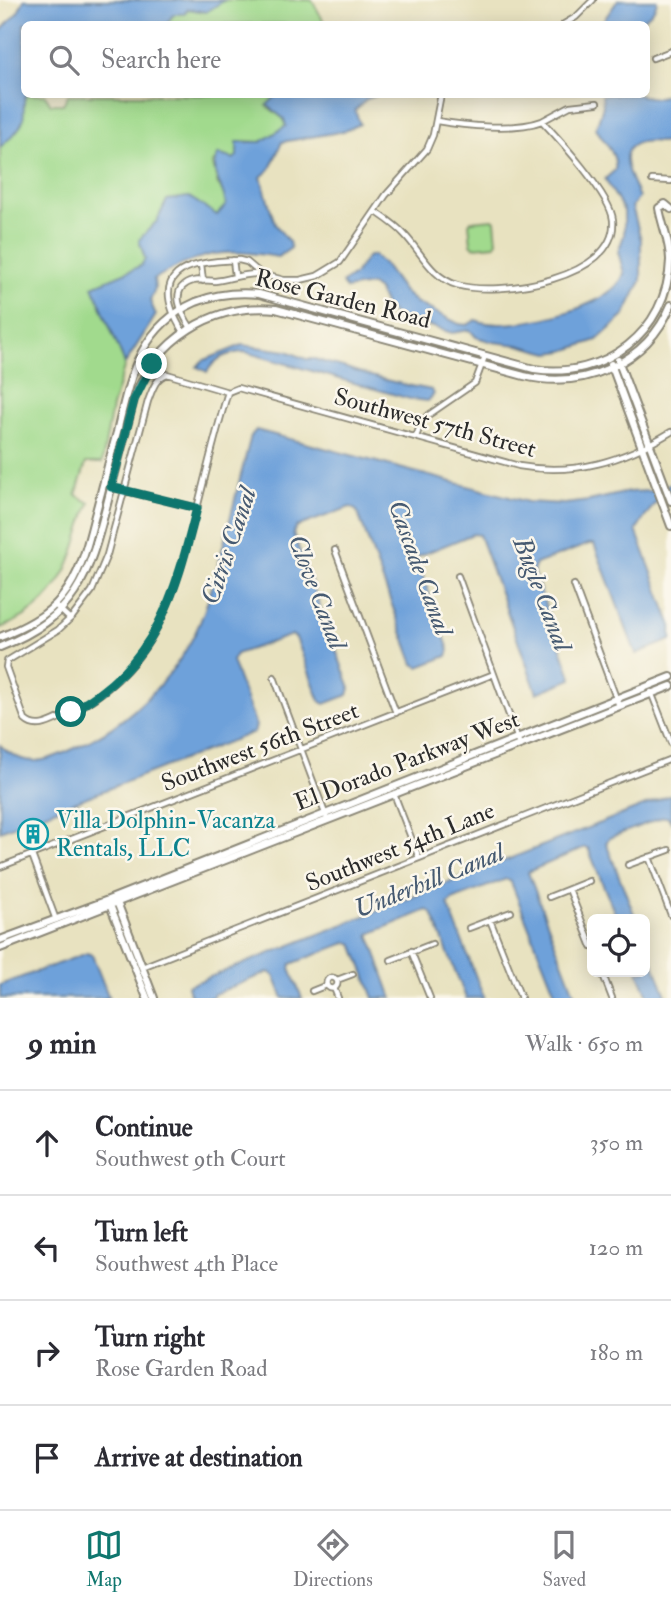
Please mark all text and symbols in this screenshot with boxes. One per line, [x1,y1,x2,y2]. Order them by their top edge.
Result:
search box [21,21,650,98]
icon: search [45,41,83,79]
text: Search here [101,44,221,76]
street label: Rose Garden Road [252,262,434,336]
route end [136,348,167,379]
street label: Southwest 57th Street [331,381,540,465]
water label: Citris Canal [194,482,265,609]
water label: Cascade Canal [381,496,460,642]
water label: Clove Canal [281,530,354,656]
water label: Bugle Canal [505,531,579,657]
street label: Southwest 56th Street [157,695,363,799]
route start [55,696,86,727]
street label: El Dorado Parkway West [290,704,524,818]
street label: Southwest 54th Lane [301,795,499,899]
place label: Villa Dolphin-Vacanza Rentals, LLC [56,805,276,864]
building icon: Villa Dolphin-Vacanza Rentals, LLC [16,817,50,851]
water label: Underhill Canal [349,836,510,926]
map controls [587,914,650,977]
button: locate [587,914,650,977]
text: 9 min [28,1025,96,1062]
text: Walk · 650 m [525,1029,643,1058]
text: Continue [95,1112,193,1144]
icon: ahead [28,1124,66,1162]
text: 350 m [590,1128,643,1157]
text: Southwest 9th Court [95,1144,286,1173]
text: Turn left [95,1217,188,1249]
icon: left [28,1229,66,1267]
text: 120 m [589,1233,643,1262]
text: Southwest 4th Place [95,1249,278,1278]
text: Turn right [95,1322,205,1354]
icon: right [28,1334,66,1372]
text: 180 m [590,1338,643,1367]
text: Rose Garden Road [95,1354,268,1383]
icon: arrive [28,1439,66,1477]
text: Arrive at destination [95,1442,303,1474]
tab: Map [85,1526,123,1592]
tab: Directions [293,1526,373,1592]
tab: Saved [543,1526,586,1592]

